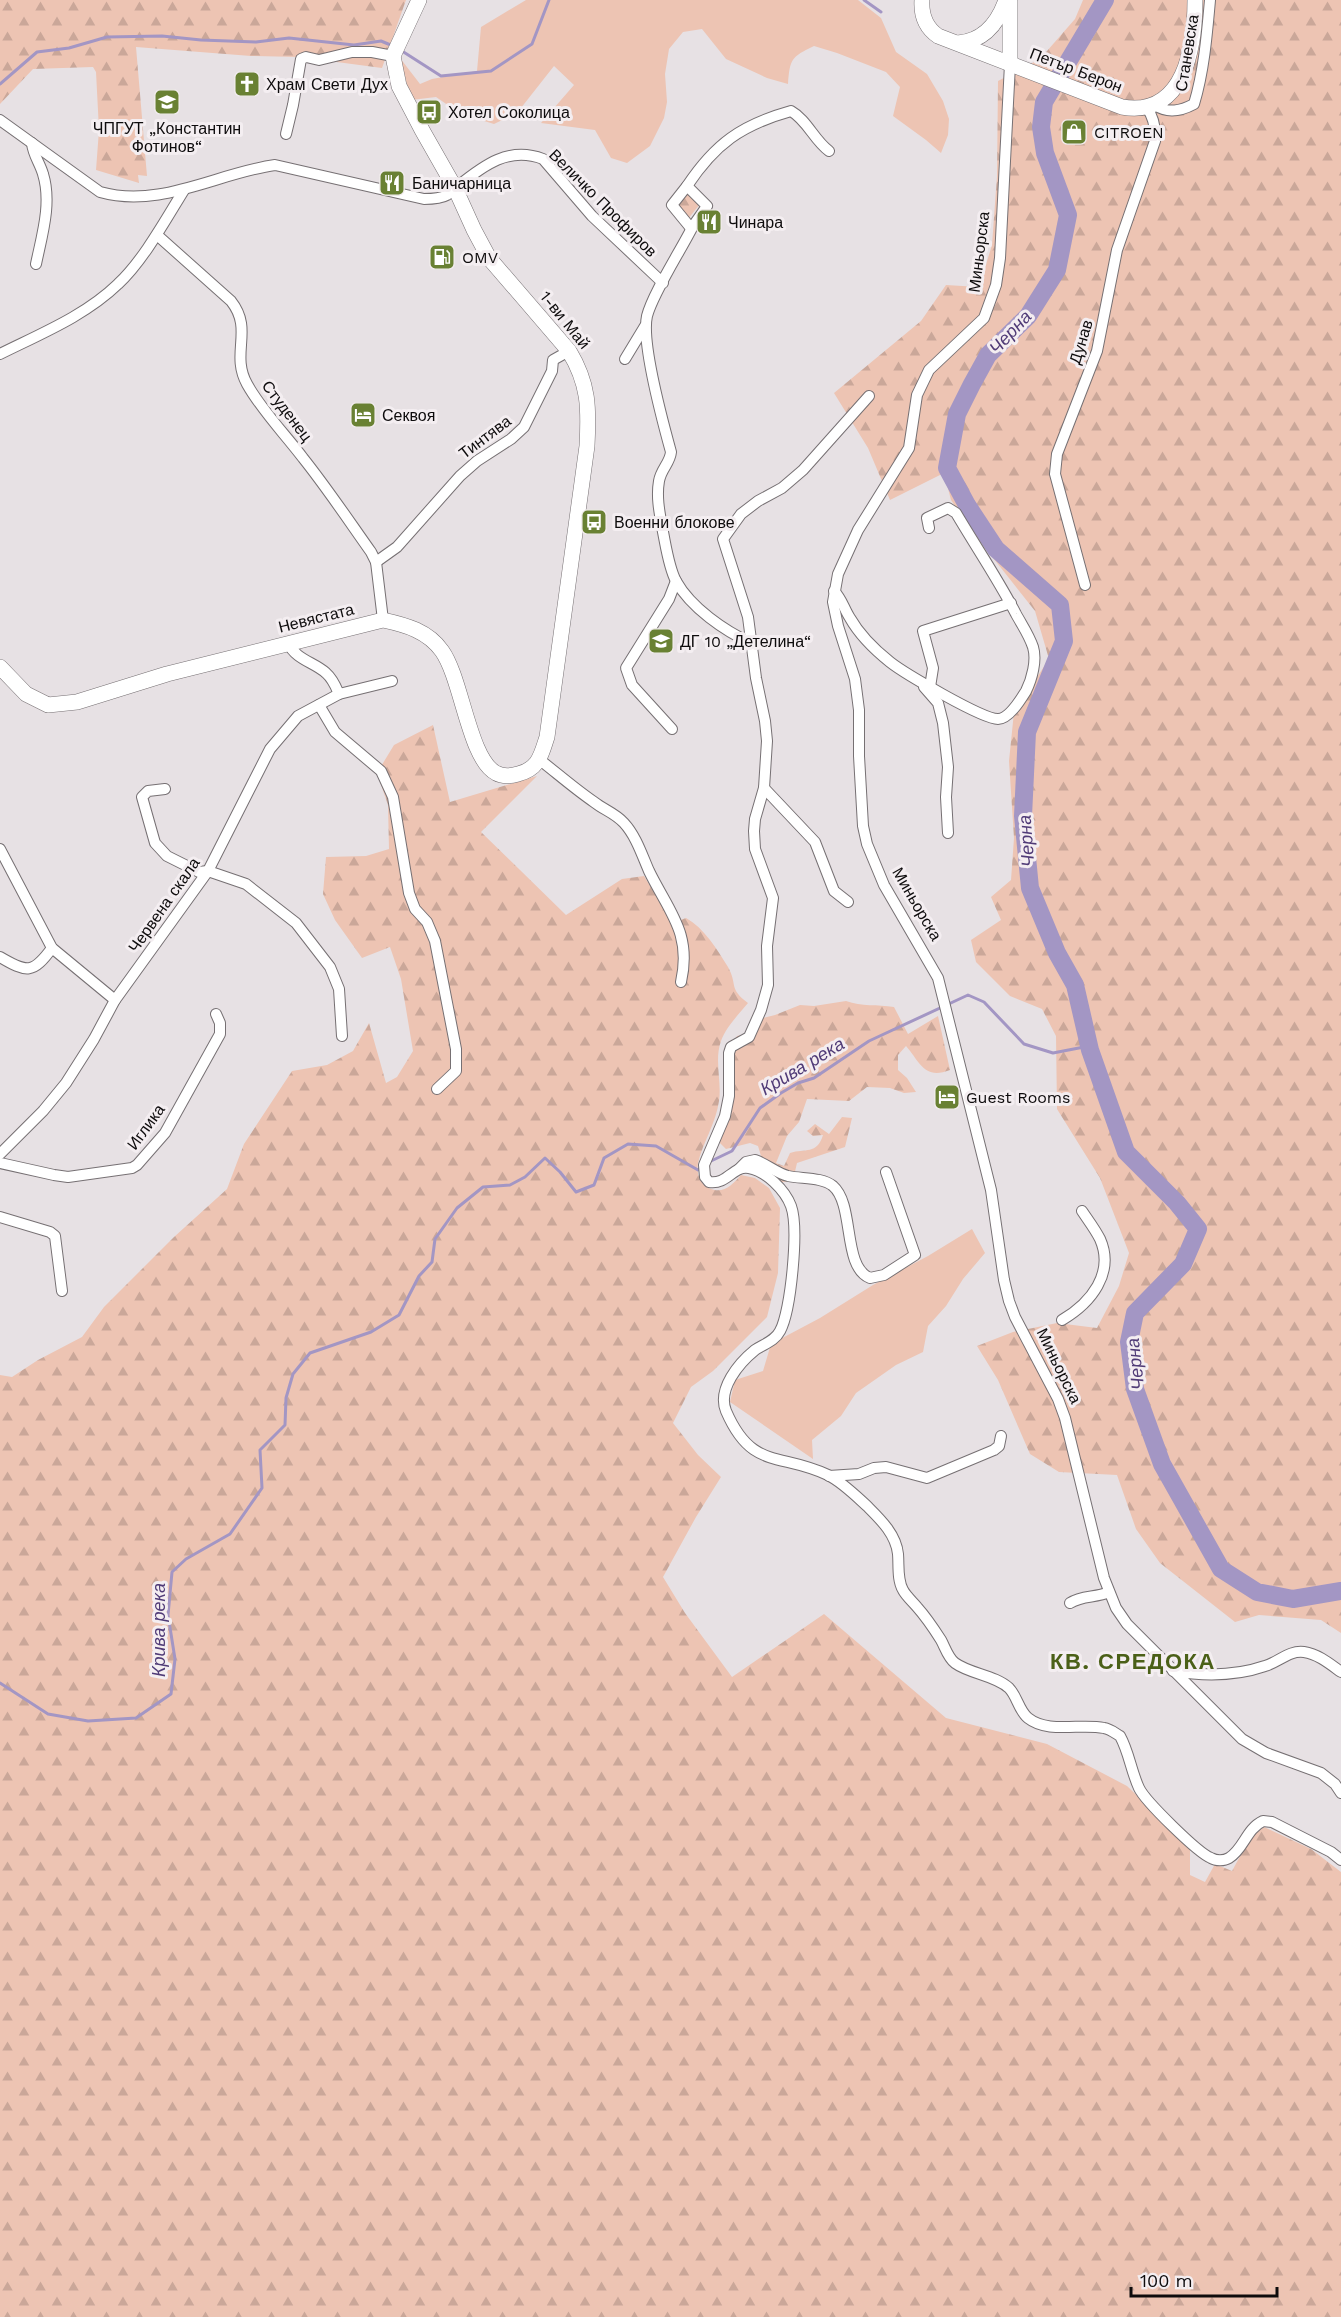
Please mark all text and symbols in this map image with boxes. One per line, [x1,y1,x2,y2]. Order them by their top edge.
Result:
street label: Станевска [1172,13,1202,93]
street label: Петър Берон [1027,44,1125,96]
church icon: Храм Свети Дух [232,69,262,99]
place label: Храм Свети Дух [266,75,388,94]
school or university icon: ЧПГУТ „Константин Фотинов“ [152,87,182,117]
bus stop icon: Хотел Соколица [414,97,444,127]
place label: Хотел Соколица [448,103,570,122]
shop icon: CITROEN [1059,117,1089,147]
place label: ЧПГУТ „Константин Фотинов“ [93,119,241,156]
place label: CITROEN [1094,123,1164,142]
street label: Величко Профиров [545,145,661,261]
restaurant icon: Баничарница [377,168,407,198]
place label: Баничарница [412,174,511,193]
restaurant icon: Чинара [694,207,724,237]
street label: Миньорска [965,210,993,294]
place label: Чинара [728,213,783,232]
fuel station icon: OMV [427,242,457,272]
place label: OMV [462,248,498,267]
street label: 1-ви Май [536,287,594,353]
water label: Черна [985,306,1035,358]
street label: Дунав [1065,318,1097,366]
street label: Студенец [258,377,316,445]
hotel icon: Секвоя [348,400,378,430]
place label: Секвоя [382,406,435,425]
street label: Тинтява [455,411,515,463]
bus stop icon: Военни блокове [579,507,609,537]
place label: Военни блокове [614,513,735,532]
street label: Невястата [276,599,356,637]
school or university icon: ДГ 10 „Детелина“ [646,626,676,656]
place label: ДГ 10 „Детелина“ [680,632,811,651]
water label: Черна [1014,814,1038,868]
street label: Червена скала [124,854,204,956]
street label: Миньорска [888,864,946,944]
water label: Крива река [756,1033,848,1099]
hotel icon: Guest Rooms [932,1082,962,1112]
place label: Guest Rooms [966,1088,1071,1107]
street label: Иглика [123,1101,169,1153]
street label: Миньорска [1033,1325,1085,1407]
water label: Черна [1122,1337,1148,1391]
water label: Крива река [148,1583,169,1677]
district label: КВ. СРЕДОКА [1050,1649,1216,1674]
scale bar [1131,2260,1276,2298]
text: 100 m [1140,2270,1193,2291]

